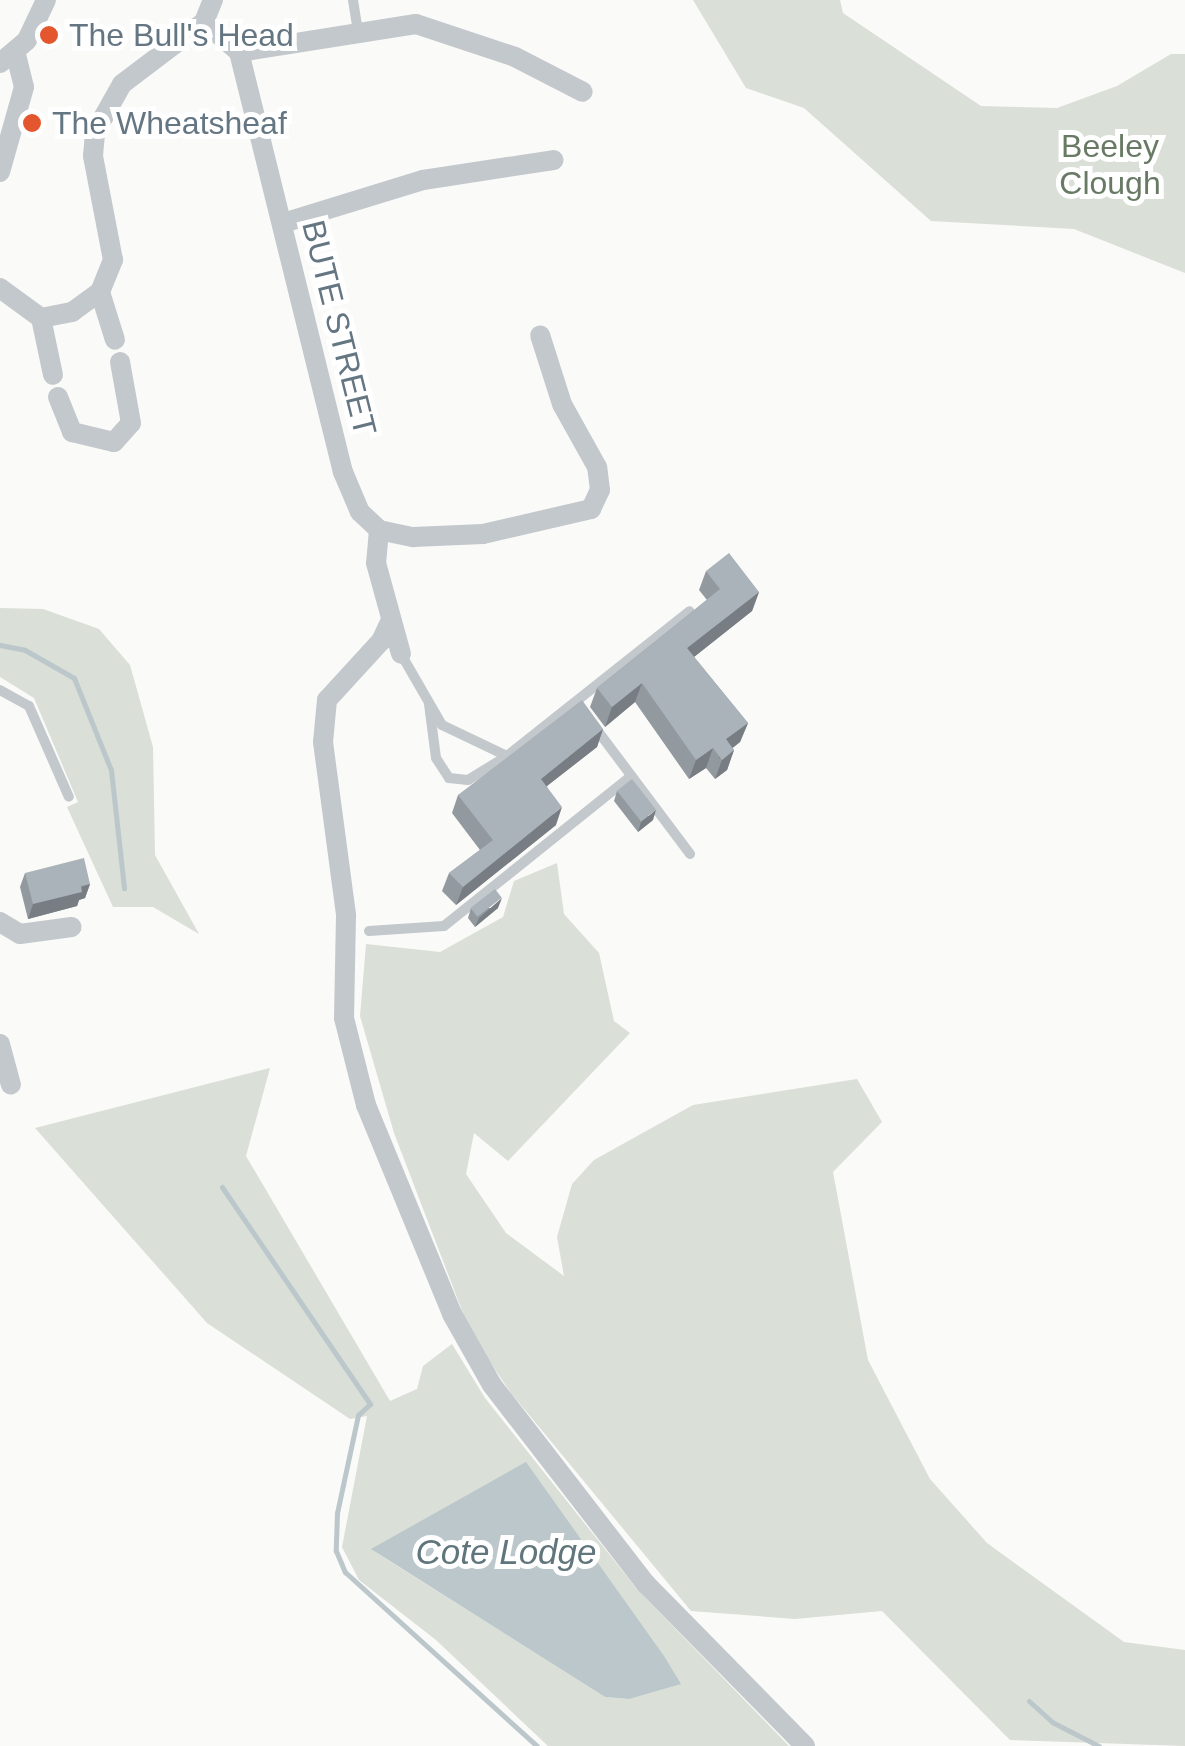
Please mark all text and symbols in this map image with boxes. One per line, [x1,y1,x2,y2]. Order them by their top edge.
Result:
place label: The Bull's Head [69,16,294,54]
marker: The Bull's Head [38,24,60,46]
place label: The Wheatsheaf [52,104,287,142]
marker: The Wheatsheaf [21,112,43,134]
park label: Beeley Clough [1059,128,1161,203]
street label: BUTE STREET [294,216,384,440]
water label: Cote Lodge [416,1531,596,1573]

